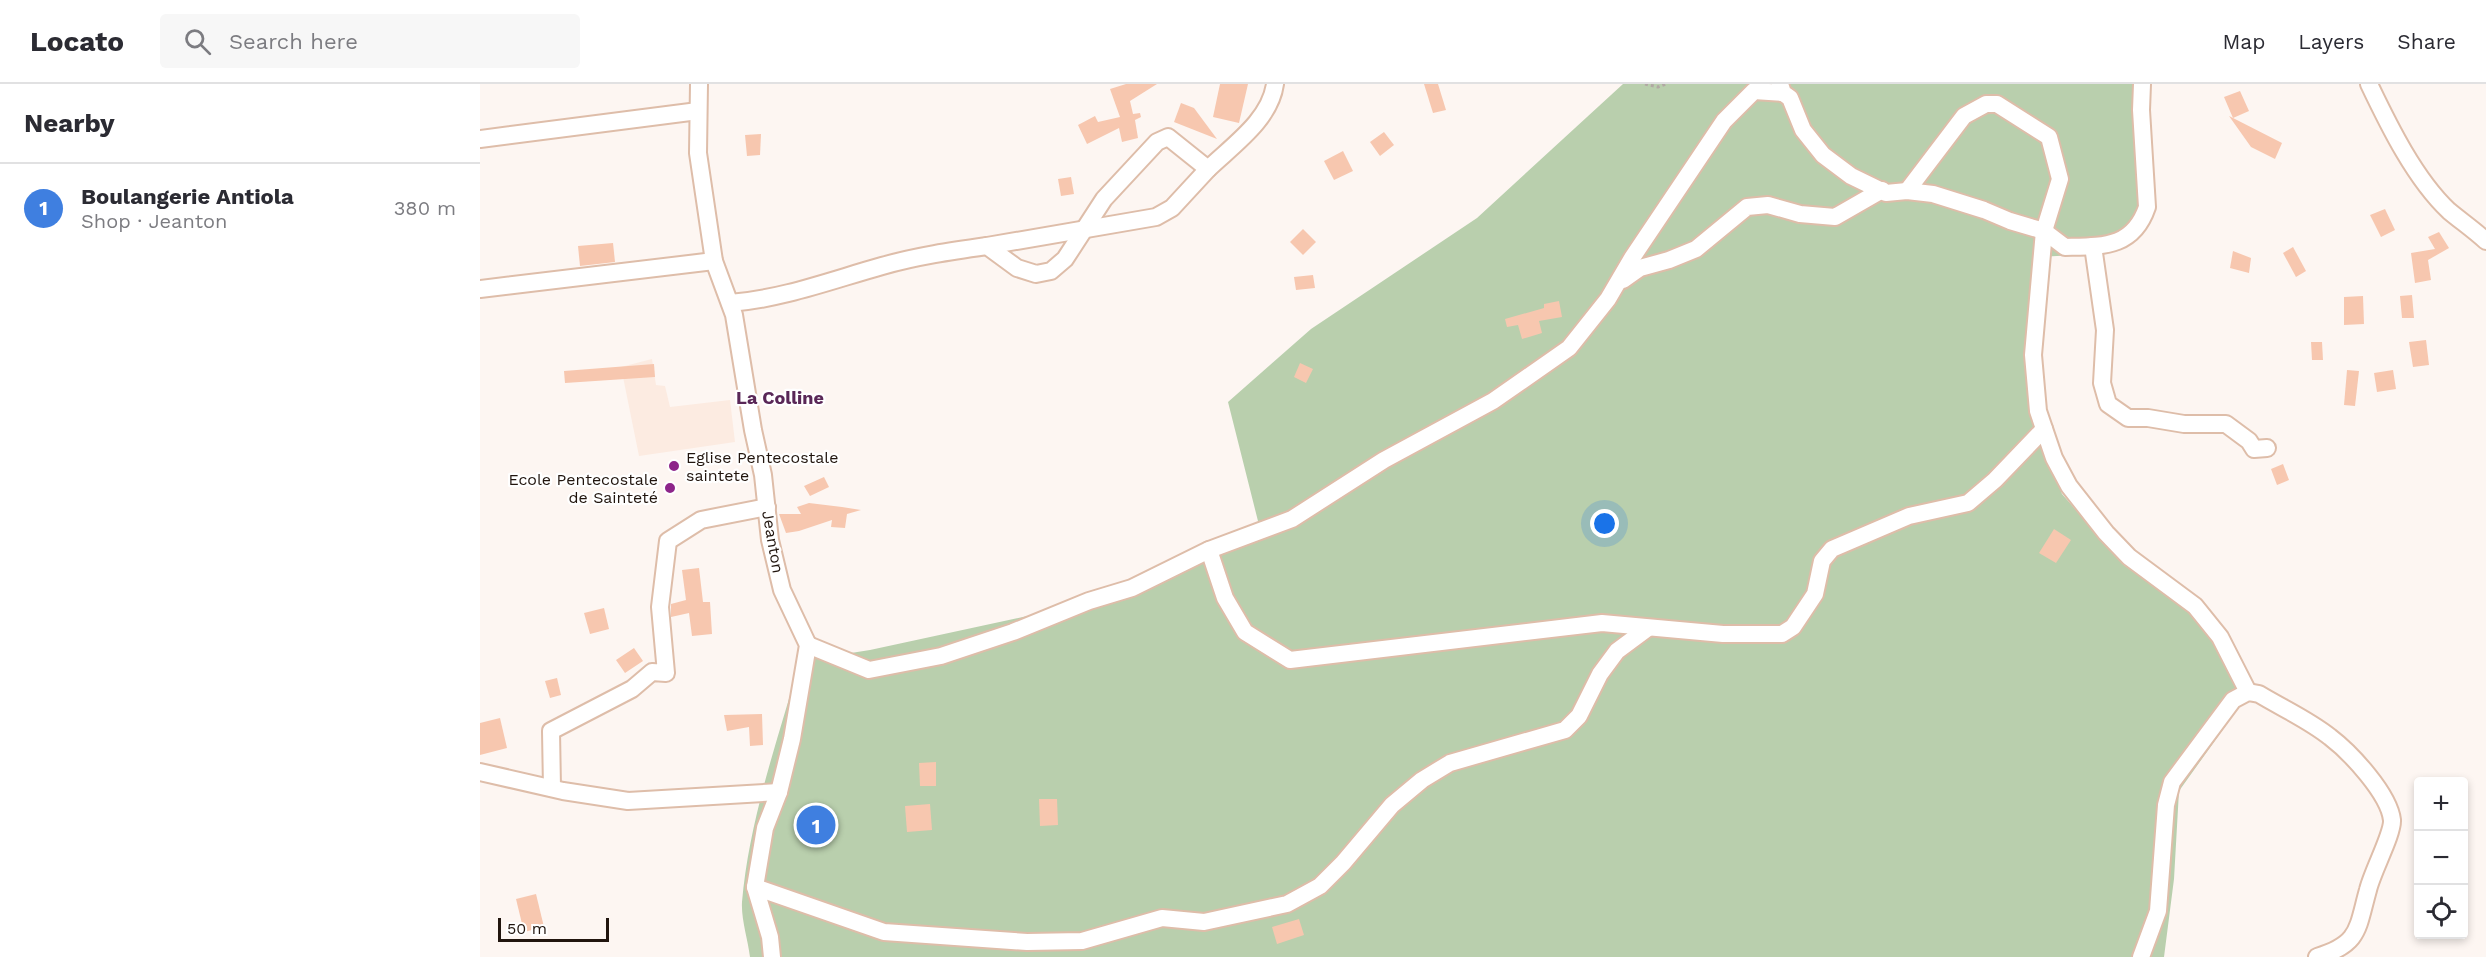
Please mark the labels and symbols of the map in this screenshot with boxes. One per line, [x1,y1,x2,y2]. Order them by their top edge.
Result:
district label: La Colline [736,387,824,408]
place label: Eglise Pentecostale saintete [686,448,838,485]
marker: Eglise Pentecostale saintete [667,459,681,473]
place label: Ecole Pentecostale de Sainteté [508,470,658,507]
marker: Ecole Pentecostale de Sainteté [663,481,677,495]
street label: Jeanton [758,509,788,575]
your location [1590,509,1619,538]
pin: 1 [796,802,836,848]
scale bar [498,915,609,942]

